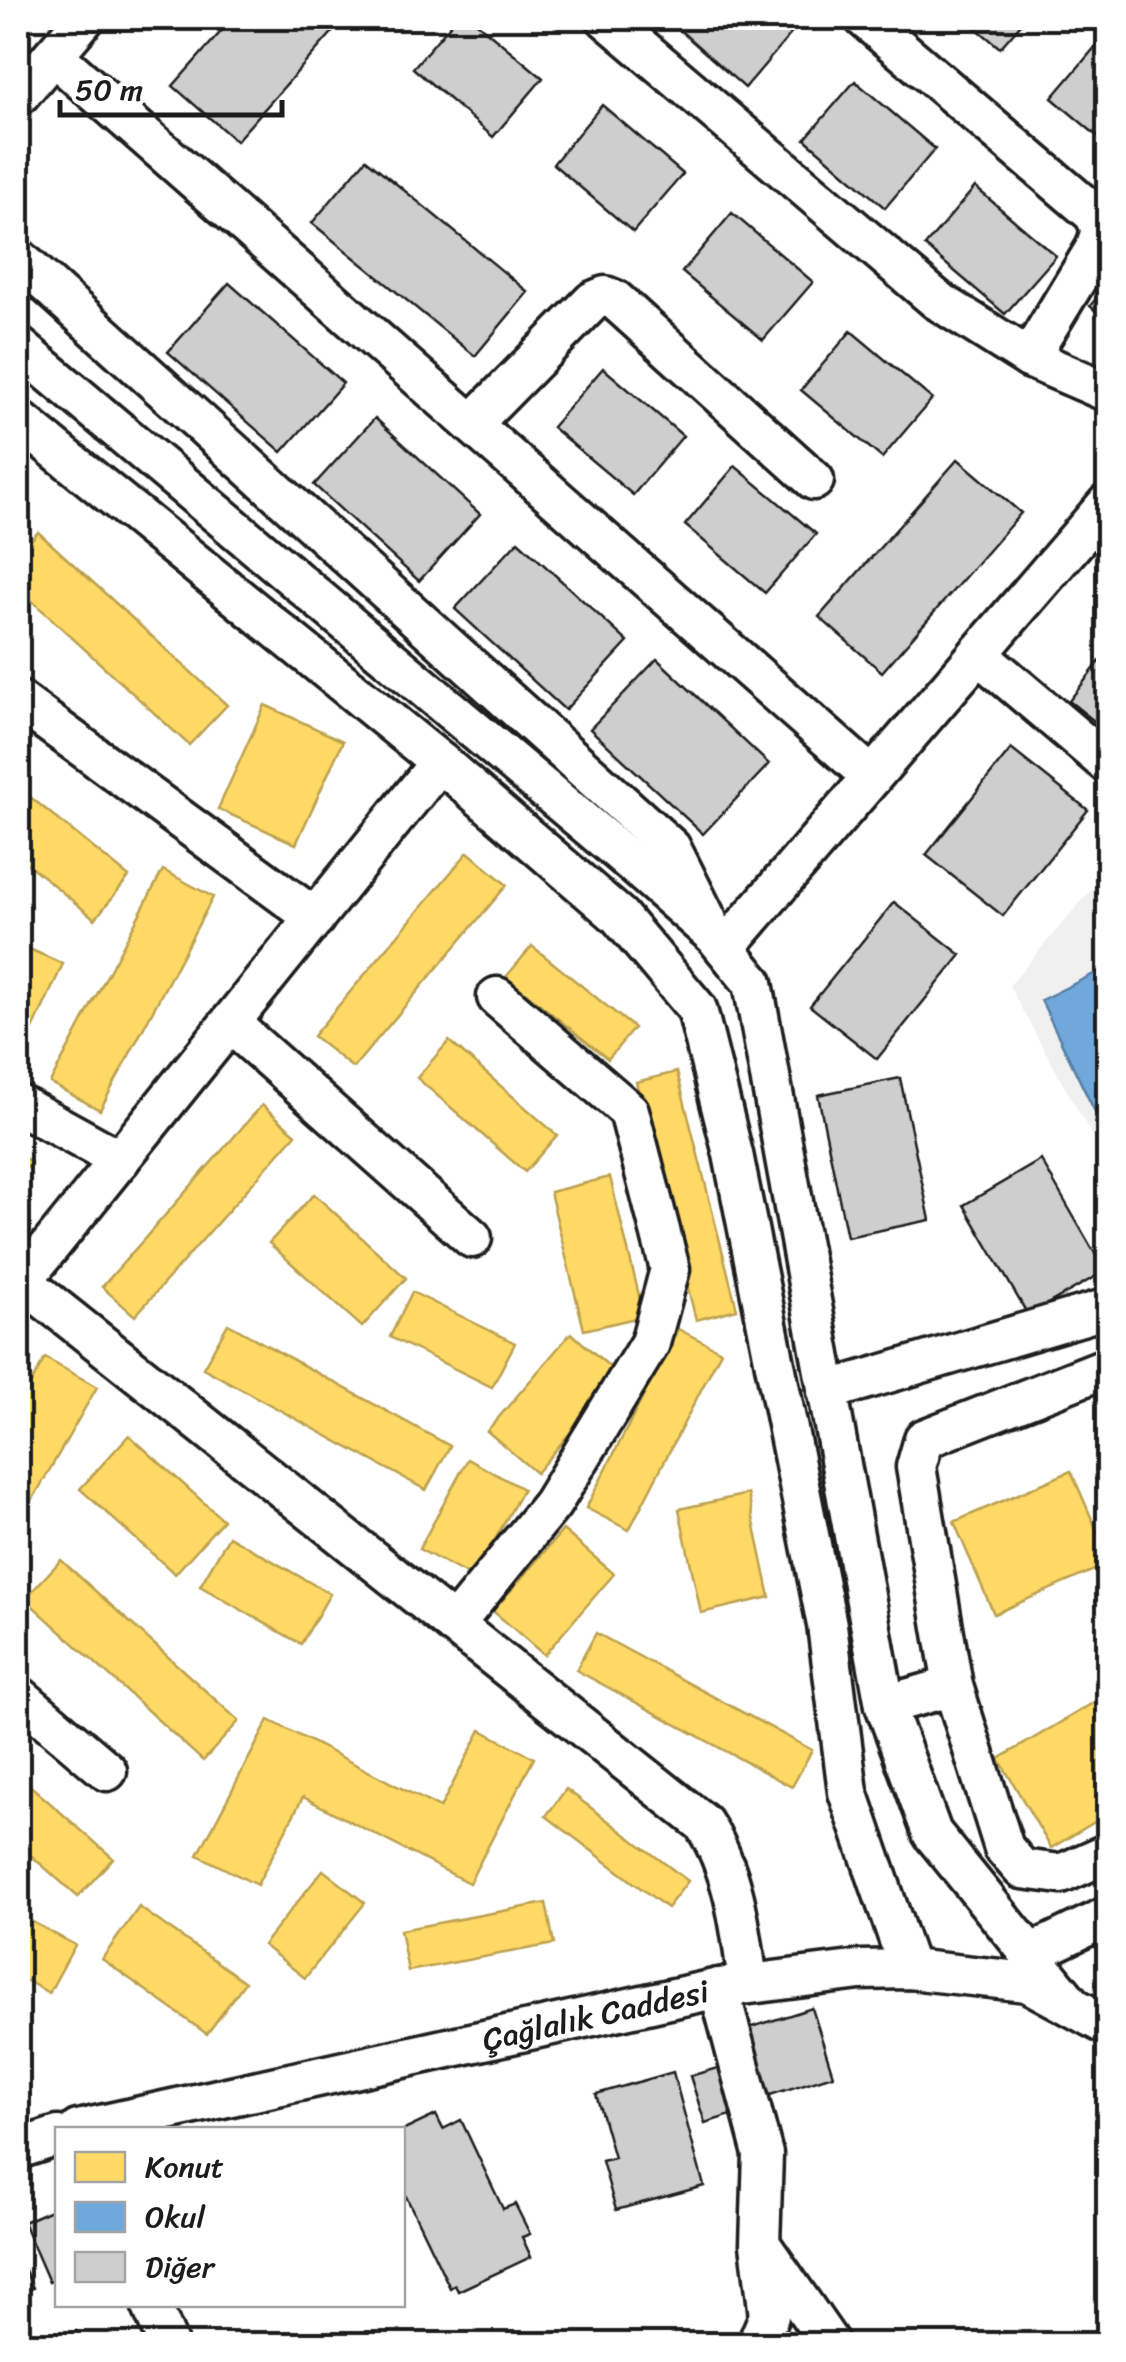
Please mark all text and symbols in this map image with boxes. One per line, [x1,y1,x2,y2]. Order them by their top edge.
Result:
scale bar [60,55,282,117]
text: 50 m [75,63,143,117]
street label: Çağlalık Caddesi [477,1963,715,2069]
legend [55,2127,405,2307]
text: Konut [145,2140,224,2194]
text: Okul [145,2190,206,2244]
text: Diğer [145,2240,216,2294]

